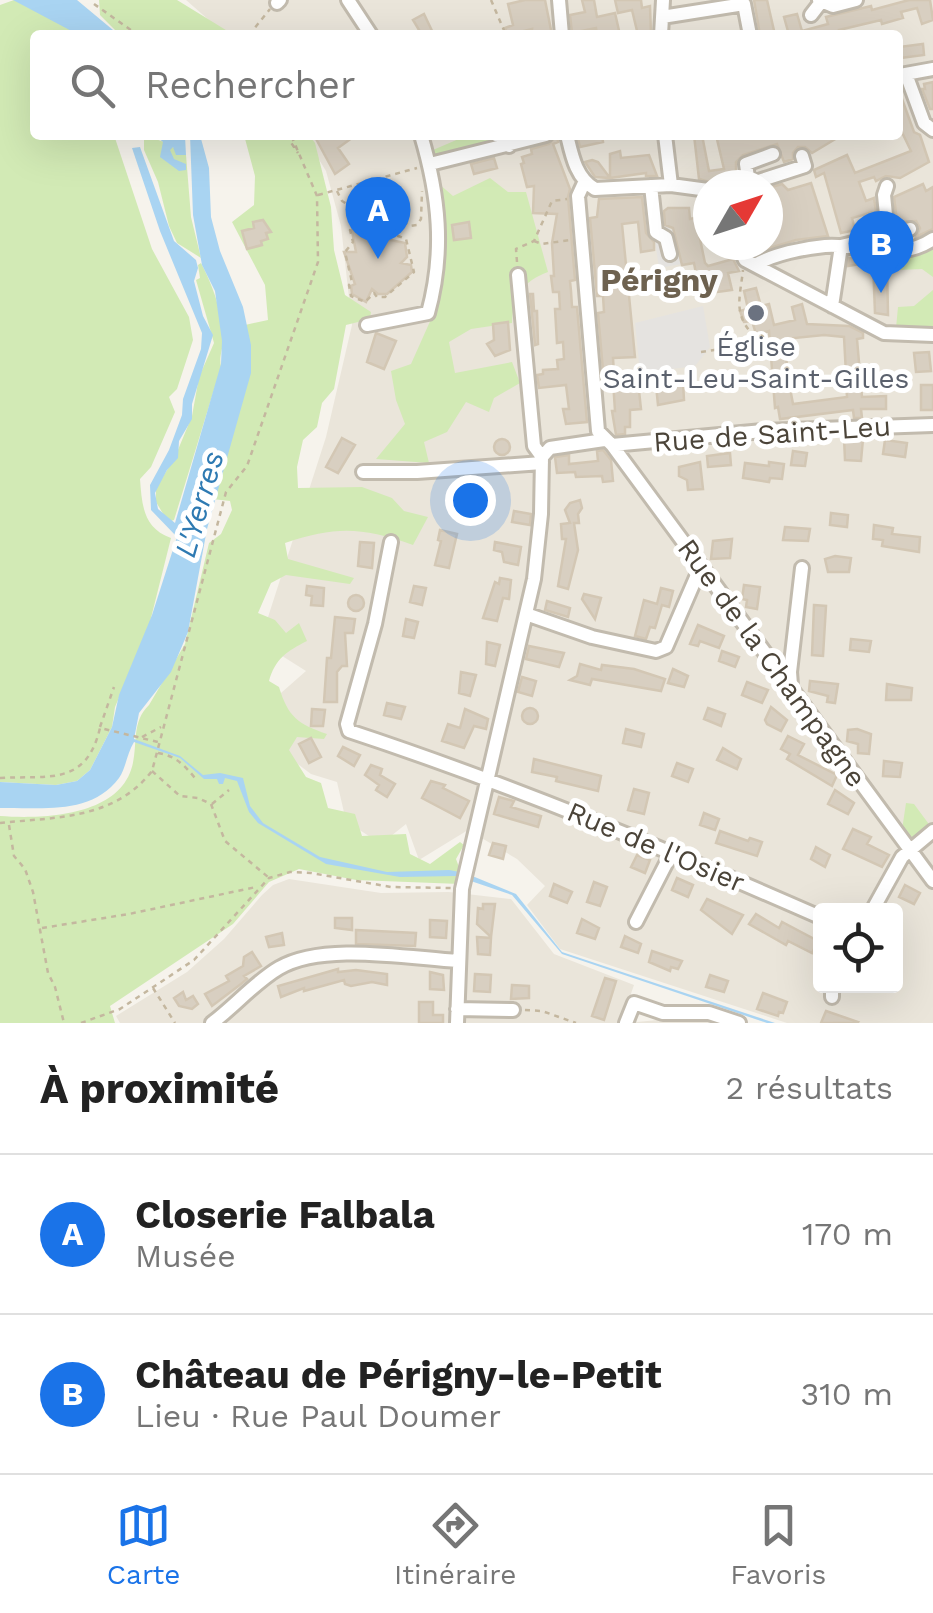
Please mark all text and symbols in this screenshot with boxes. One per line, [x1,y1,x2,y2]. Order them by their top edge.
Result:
search box [30,30,903,140]
icon: search [65,58,120,113]
text: Rechercher [145,63,355,107]
north arrow [693,170,783,260]
pin: A [346,176,410,259]
pin: B [848,210,914,293]
district label: Périgny [600,261,719,299]
marker: Église Saint-Leu-Saint-Gilles [745,302,767,324]
place label: Église Saint-Leu-Saint-Gilles [603,330,909,395]
street label: Rue de Saint-Leu [652,409,892,459]
water label: L'Yerres [167,447,231,561]
your location [445,475,496,526]
street label: Rue de la Champagne [671,532,873,794]
street label: Rue de l'Osier [562,795,750,899]
map controls [813,903,903,993]
button: locate [813,903,903,993]
text: À proximité [40,1064,279,1113]
text: 2 résultats [726,1069,893,1107]
text: Closerie Falbala [135,1193,435,1237]
text: A [62,1215,83,1253]
text: 170 m [802,1215,893,1253]
text: Musée [135,1237,236,1275]
text: Château de Périgny-le-Petit [135,1353,662,1397]
text: B [62,1375,83,1413]
text: 310 m [801,1375,893,1413]
text: Lieu · Rue Paul Doumer [135,1397,501,1435]
tab: Carte [107,1498,180,1591]
tab: Itinéraire [394,1498,516,1591]
tab: Favoris [730,1498,826,1591]

